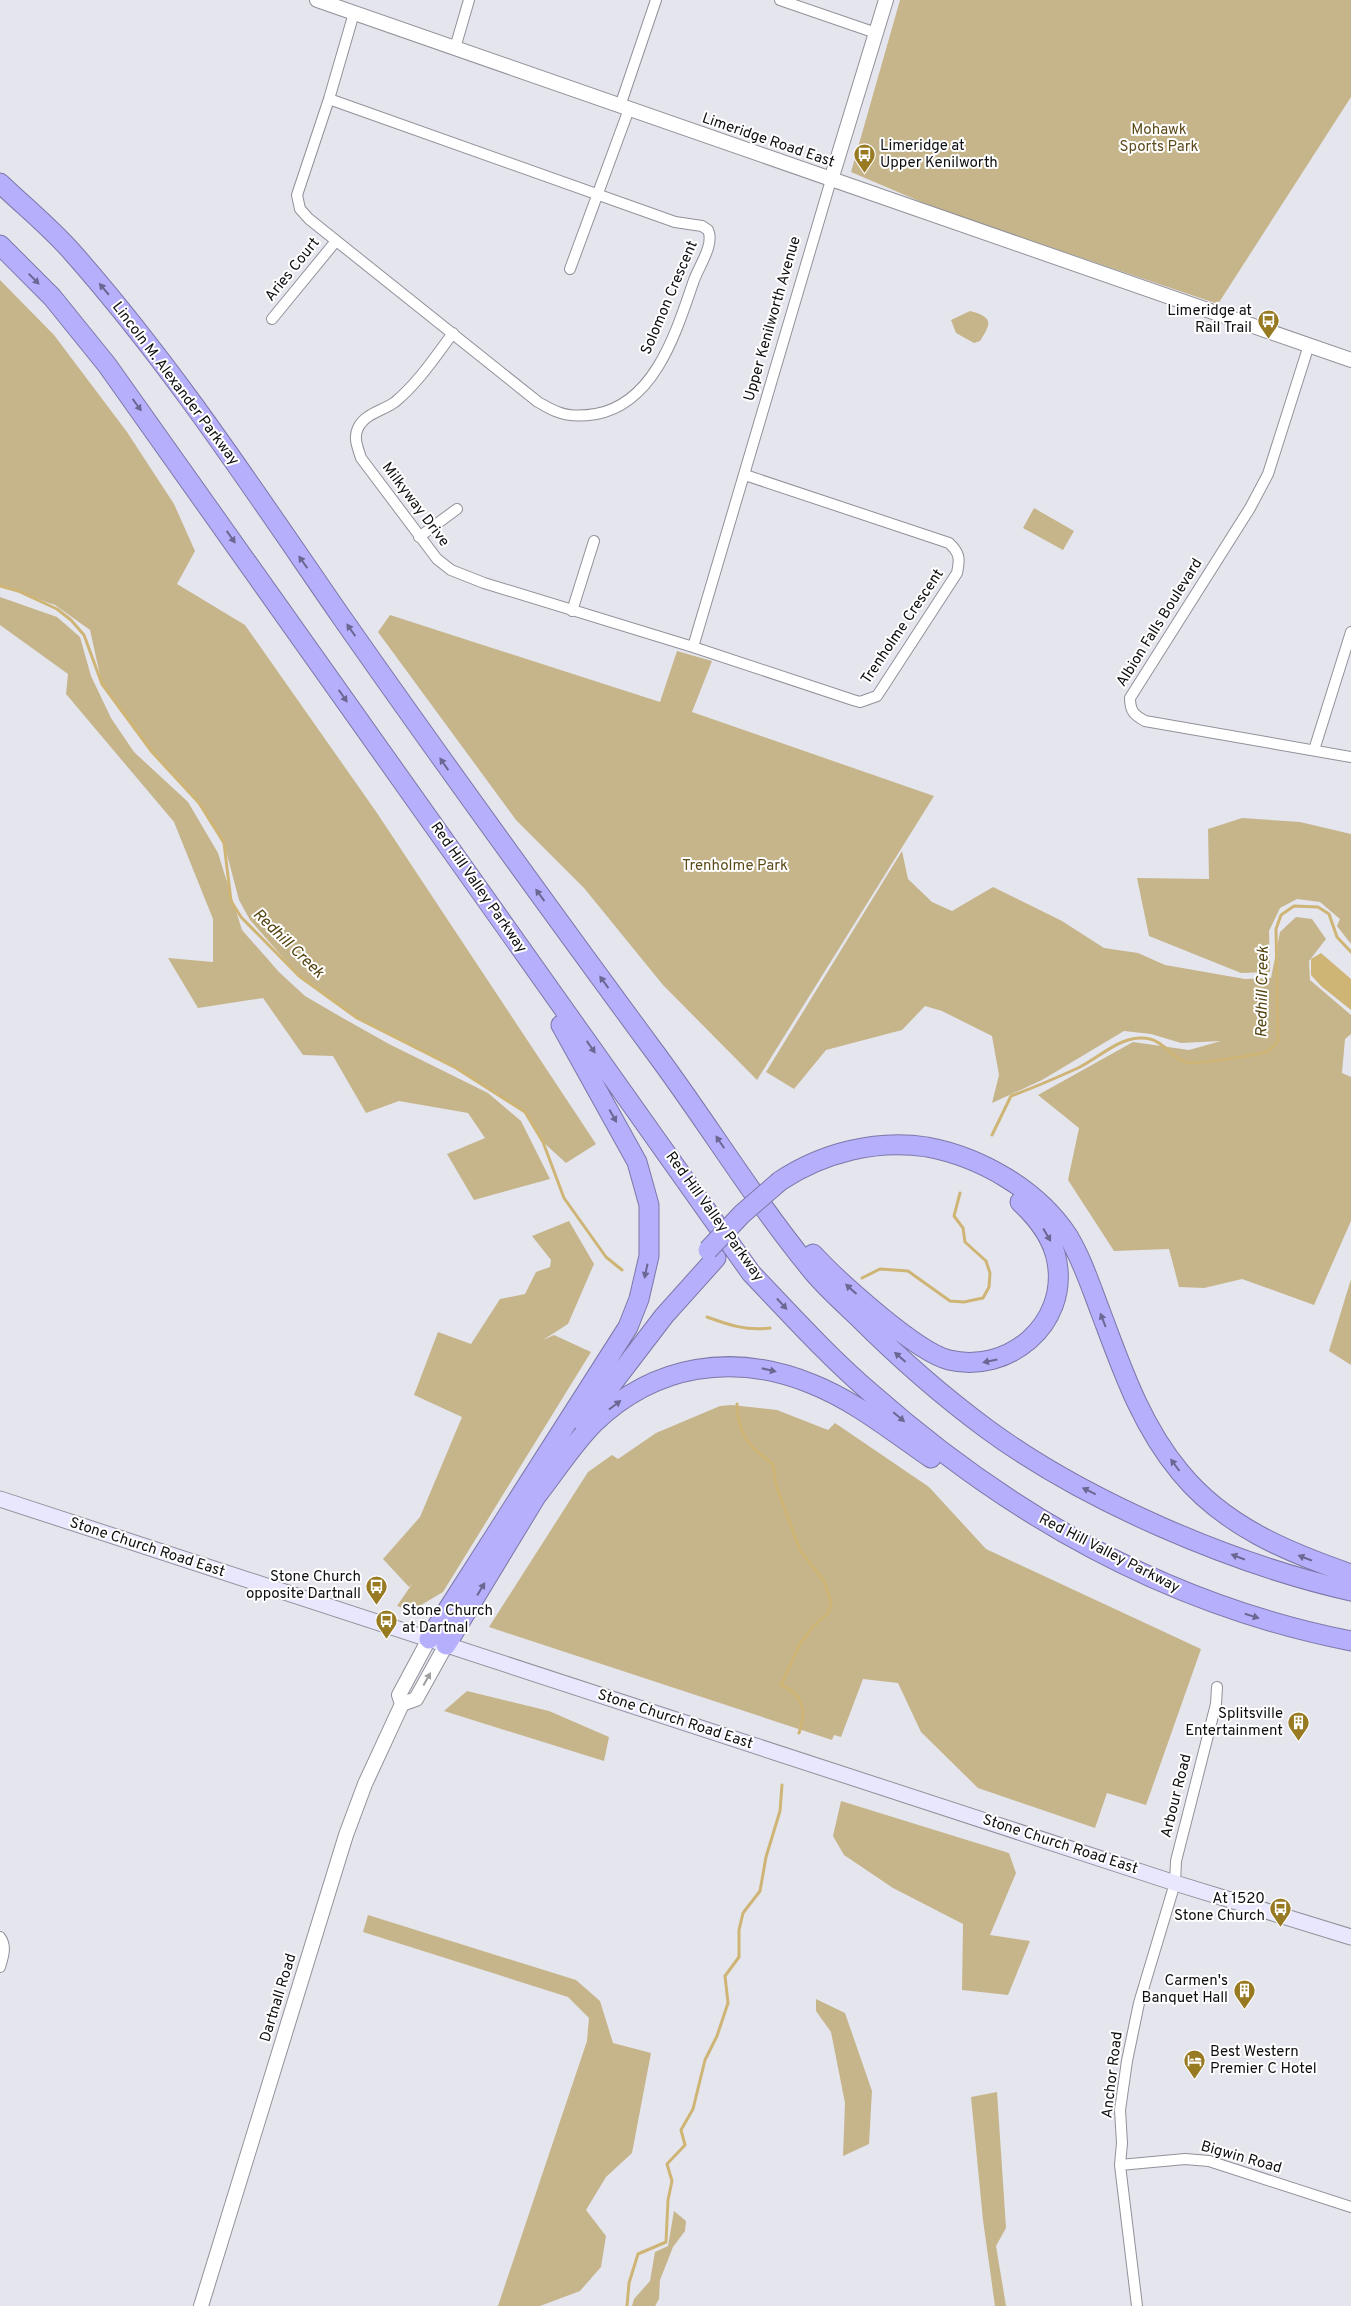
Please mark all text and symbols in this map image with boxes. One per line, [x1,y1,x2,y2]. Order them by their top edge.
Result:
street label: Limeridge Road East [699,109,837,173]
park label: Mohawk Sports Park [1119,121,1199,157]
place label: Limeridge at Upper Kenilworth [880,137,998,173]
bus stop icon: Limeridge at Upper Kenilworth [852,143,876,174]
street label: Aries Court [261,234,325,306]
street label: Upper Kenilworth Avenue [740,234,806,404]
street label: Solomon Crescent [637,238,703,358]
one-way arrow [28,273,40,285]
one-way arrow [98,284,110,296]
street label: Lincoln M. Alexander Parkway [107,298,243,470]
place label: Limeridge at Rail Trail [1167,302,1252,338]
bus stop icon: Limeridge at Rail Trail [1256,308,1280,339]
one-way arrow [132,398,142,412]
street label: Milkyway Drive [377,459,453,551]
one-way arrow [226,531,236,544]
one-way arrow [298,555,308,569]
street label: Albion Falls Boulevard [1113,555,1207,691]
street label: Trenholme Crescent [857,566,949,688]
one-way arrow [346,624,356,637]
one-way arrow [338,689,348,702]
one-way arrow [439,757,449,770]
street label: Red Hill Valley Parkway [426,819,530,957]
park label: Trenholme Park [682,857,788,876]
one-way arrow [534,889,545,902]
water label: Redhill Creek [248,905,329,984]
water label: Redhill Creek [1252,945,1274,1038]
one-way arrow [599,975,609,989]
one-way arrow [586,1041,596,1054]
one-way arrow [609,1109,617,1123]
one-way arrow [715,1136,725,1149]
street label: Red Hill Valley Parkway [661,1148,768,1286]
one-way arrow [1042,1228,1051,1241]
one-way arrow [642,1263,650,1279]
one-way arrow [845,1284,858,1295]
one-way arrow [775,1298,787,1310]
one-way arrow [1099,1312,1107,1327]
one-way arrow [893,1352,906,1363]
one-way arrow [982,1357,997,1365]
one-way arrow [761,1366,776,1374]
one-way arrow [608,1400,622,1410]
one-way arrow [892,1411,905,1422]
one-way arrow [1169,1459,1180,1472]
one-way arrow [1082,1487,1096,1495]
street label: Red Hill Valley Parkway [1035,1510,1183,1598]
street label: Stone Church Road East [67,1514,227,1582]
one-way arrow [1230,1553,1245,1560]
one-way arrow [1297,1554,1312,1562]
place label: Stone Church opposite Dartnall [246,1568,361,1604]
bus stop icon: Stone Church opposite Dartnall [365,1574,389,1605]
one-way arrow [476,1582,485,1595]
place label: Stone Church at Dartnal [402,1602,493,1638]
bus stop icon: Stone Church at Dartnal [374,1608,398,1639]
one-way arrow [1245,1612,1260,1620]
one-way arrow [423,1672,432,1685]
street label: Stone Church Road East [595,1686,755,1754]
place label: Splitsville Entertainment [1185,1705,1283,1741]
building icon: Splitsville Entertainment [1287,1711,1311,1742]
street label: Arbour Road [1157,1752,1197,1840]
street label: Stone Church Road East [980,1811,1140,1879]
place label: At 1520 Stone Church [1174,1890,1265,1926]
bus stop icon: At 1520 Stone Church [1269,1896,1293,1927]
street label: Dartnall Road [257,1951,301,2045]
place label: Carmen's Banquet Hall [1142,1972,1228,2008]
building icon: Carmen's Banquet Hall [1232,1978,1256,2009]
street label: Anchor Road [1098,2030,1128,2120]
place label: Best Western Premier C Hotel [1210,2043,1317,2079]
hotel icon: Best Western Premier C Hotel [1182,2049,1206,2080]
street label: Bigwin Road [1198,2137,1284,2179]

